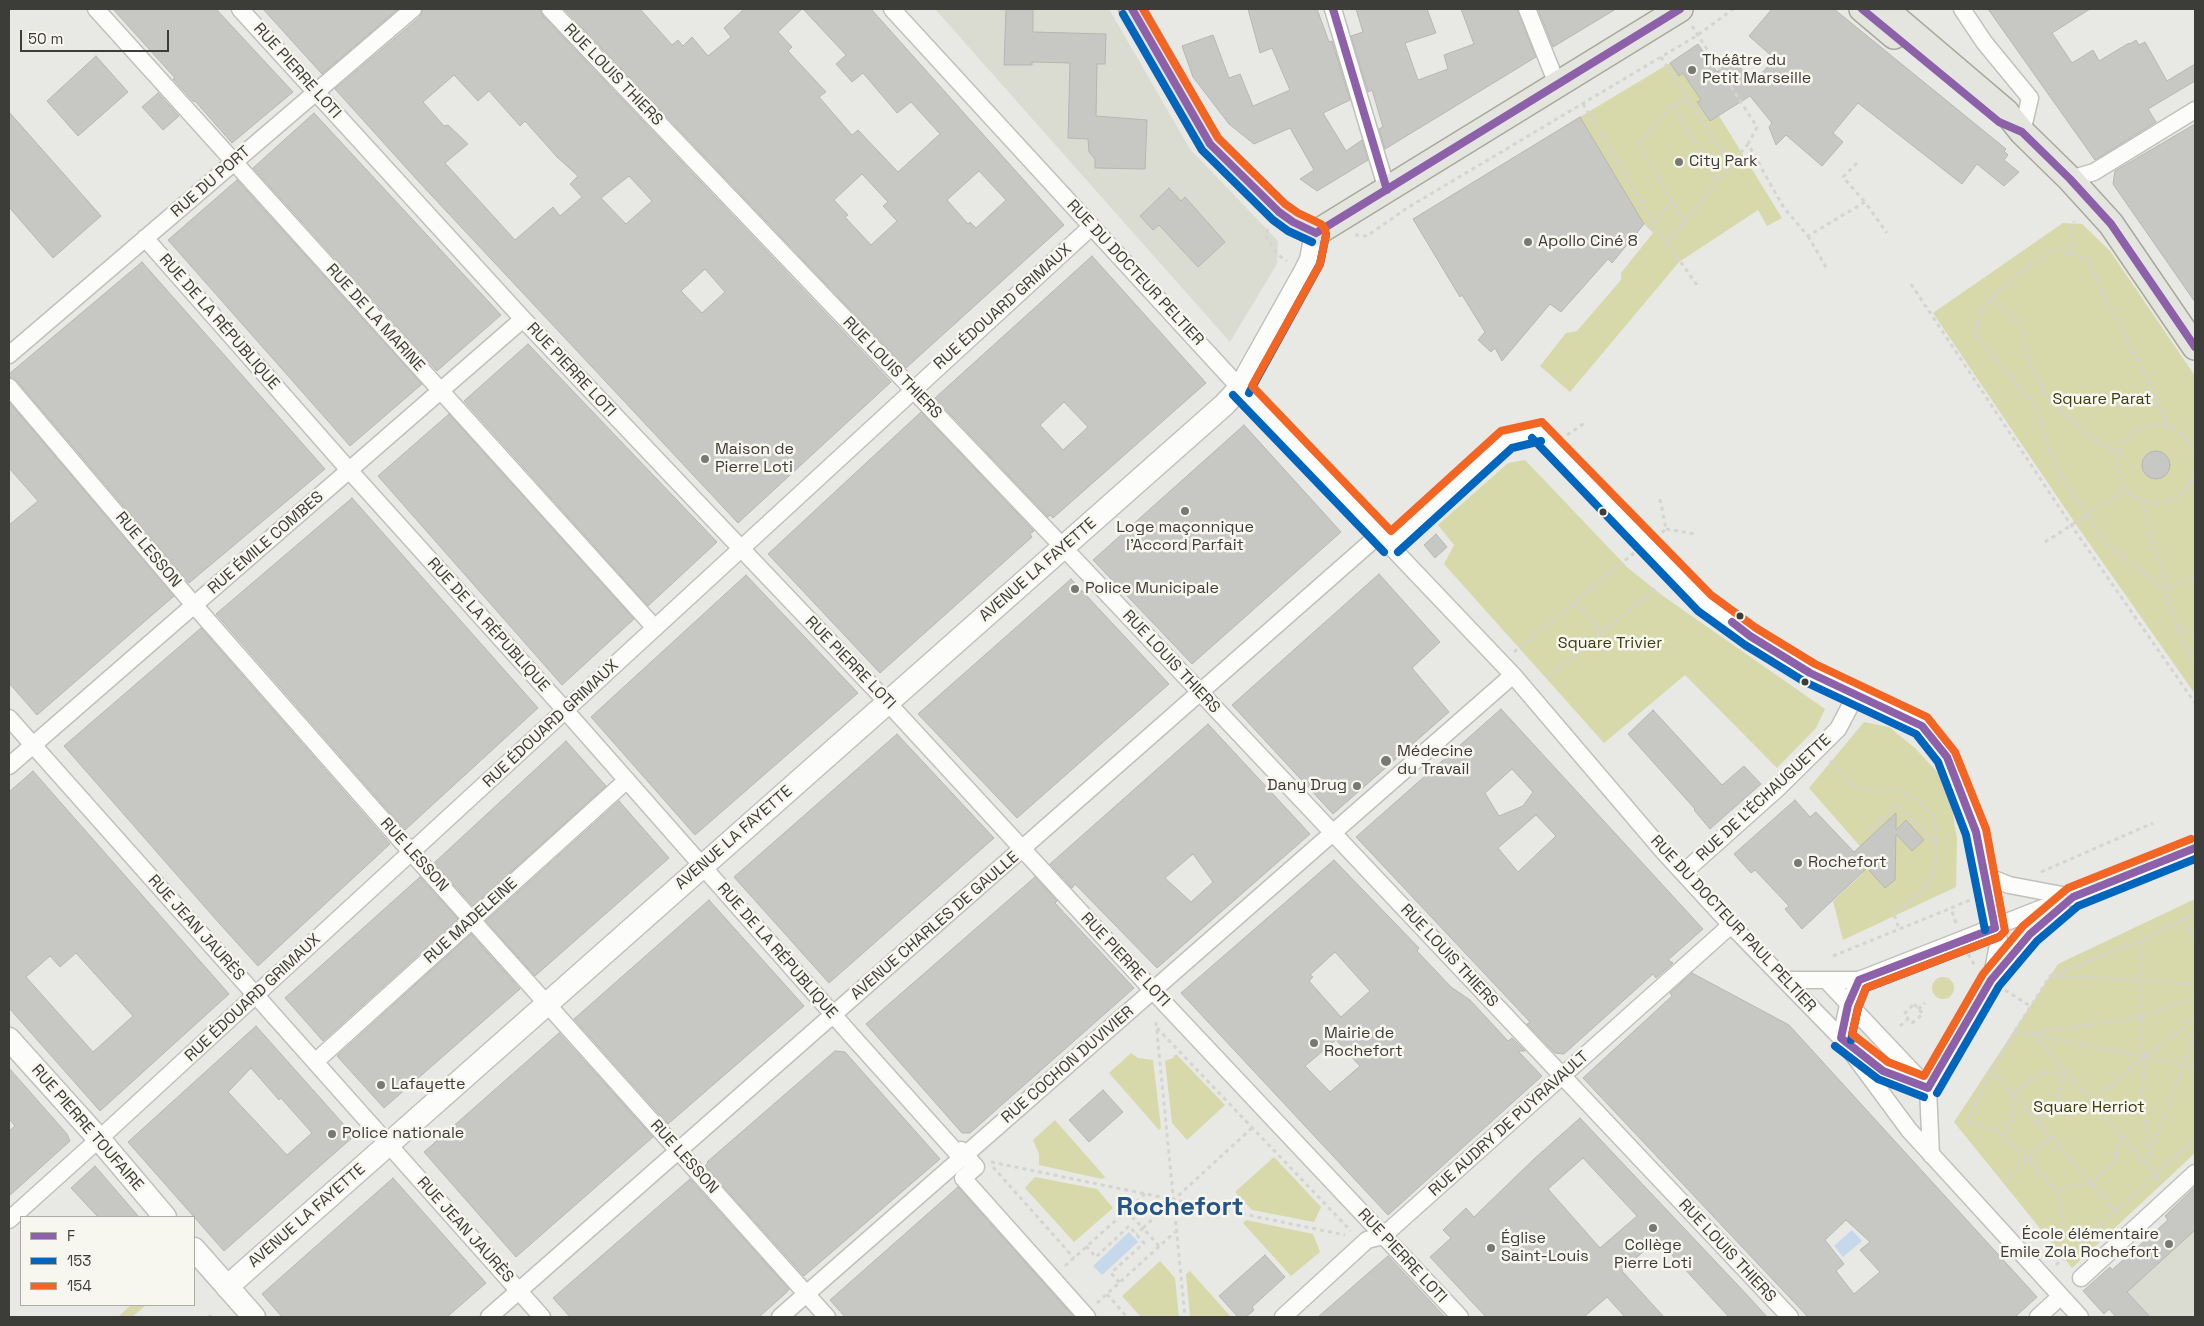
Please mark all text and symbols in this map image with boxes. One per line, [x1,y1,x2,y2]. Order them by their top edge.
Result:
street label: RUE PIERRE LOTI [249,19,345,123]
scale bar [22,20,171,52]
street label: RUE LOUIS THIERS [559,20,667,130]
text: 50 m [28,29,63,48]
place label: Théâtre du Petit Marseille [1702,51,1811,89]
marker: Théâtre du Petit Marseille [1686,64,1698,76]
street label: RUE DU PORT [167,142,255,222]
place label: City Park [1689,152,1758,172]
marker: City Park [1673,156,1685,168]
street label: RUE DU DOCTEUR PELTIER [1062,196,1208,350]
place label: Apollo Ciné 8 [1538,232,1638,252]
marker: Apollo Ciné 8 [1522,236,1534,248]
street label: RUE ÉDOUARD GRIMAUX [930,240,1076,374]
street label: RUE DE LA RÉPUBLIQUE [155,250,283,394]
street label: RUE DE LA MARINE [322,260,428,376]
street label: RUE LOUIS THIERS [838,313,946,423]
street label: RUE PIERRE LOTI [522,319,620,421]
park label: Square Parat [2053,390,2151,410]
place label: Maison de Pierre Loti [715,440,794,478]
marker: Maison de Pierre Loti [699,453,711,465]
street label: RUE ÉMILE COMBES [204,488,328,598]
marker: Loge maçonnique l'Accord Parfait [1179,505,1191,517]
unlabelled marker [1598,507,1608,517]
street label: RUE LESSON [111,508,185,592]
street label: AVENUE LA FAYETTE [976,514,1100,626]
place label: Loge maçonnique l'Accord Parfait [1116,518,1254,556]
street label: RUE DE LA RÉPUBLIQUE [423,554,553,696]
place label: Police Municipale [1085,579,1219,599]
marker: Police Municipale [1069,583,1081,595]
street label: RUE LOUIS THIERS [1118,606,1224,718]
unlabelled marker [1735,611,1745,621]
street label: RUE PIERRE LOTI [801,613,899,713]
park label: Square Trivier [1558,634,1662,654]
street label: RUE ÉDOUARD GRIMAUX [479,656,623,792]
unlabelled marker [1800,677,1810,687]
street label: RUE DE L'ÉCHAUGUETTE [1693,731,1835,865]
place label: Médecine du Travail [1397,742,1473,780]
marker: Médecine du Travail [1379,754,1393,768]
place label: Dany Drug [1267,776,1347,796]
marker: Dany Drug [1351,780,1363,792]
street label: AVENUE LA FAYETTE [672,782,796,894]
street label: RUE LESSON [376,814,452,896]
street label: RUE DU DOCTEUR PAUL PELTIER [1646,832,1820,1016]
street label: AVENUE CHARLES DE GAULLE [847,848,1023,1004]
place label: Rochefort [1808,853,1886,873]
marker: Rochefort [1792,857,1804,869]
street label: RUE JEAN JAURÈS [143,871,249,985]
street label: RUE MADELEINE [420,874,522,968]
street label: RUE DE LA RÉPUBLIQUE [713,879,841,1023]
street label: RUE LOUIS THIERS [1396,900,1502,1012]
street label: RUE PIERRE LOTI [1076,909,1174,1011]
street label: RUE ÉDOUARD GRIMAUX [181,930,325,1066]
street label: RUE COCHON DUVIVIER [998,1002,1138,1128]
place label: Mairie de Rochefort [1324,1024,1402,1062]
marker: Mairie de Rochefort [1308,1037,1320,1049]
street label: RUE AUDRY DE PUYRAVAULT [1425,1047,1593,1201]
street label: RUE PIERRE TOUFAIRE [27,1061,147,1195]
place label: Lafayette [391,1075,466,1095]
marker: Lafayette [375,1079,387,1091]
park label: Square Herriot [2033,1098,2145,1118]
street label: RUE LESSON [646,1116,722,1198]
place label: Police nationale [342,1124,464,1144]
marker: Police nationale [326,1128,338,1140]
street label: AVENUE LA FAYETTE [245,1160,369,1272]
street label: RUE JEAN JAURÈS [412,1173,518,1287]
district label: Rochefort [1116,1192,1244,1224]
street label: RUE LOUIS THIERS [1674,1195,1780,1307]
street label: RUE PIERRE LOTI [1353,1205,1451,1307]
legend [20,1216,195,1306]
marker: Collège Pierre Loti [1647,1222,1659,1234]
place label: École élémentaire Emile Zola Rochefort [2000,1225,2159,1263]
text: F [67,1226,75,1245]
place label: Église Saint-Louis [1501,1229,1589,1267]
place label: Collège Pierre Loti [1614,1236,1692,1274]
marker: École élémentaire Emile Zola Rochefort [2163,1238,2175,1250]
marker: Église Saint-Louis [1485,1242,1497,1254]
text: 153 [67,1251,91,1270]
text: 154 [67,1276,92,1295]

